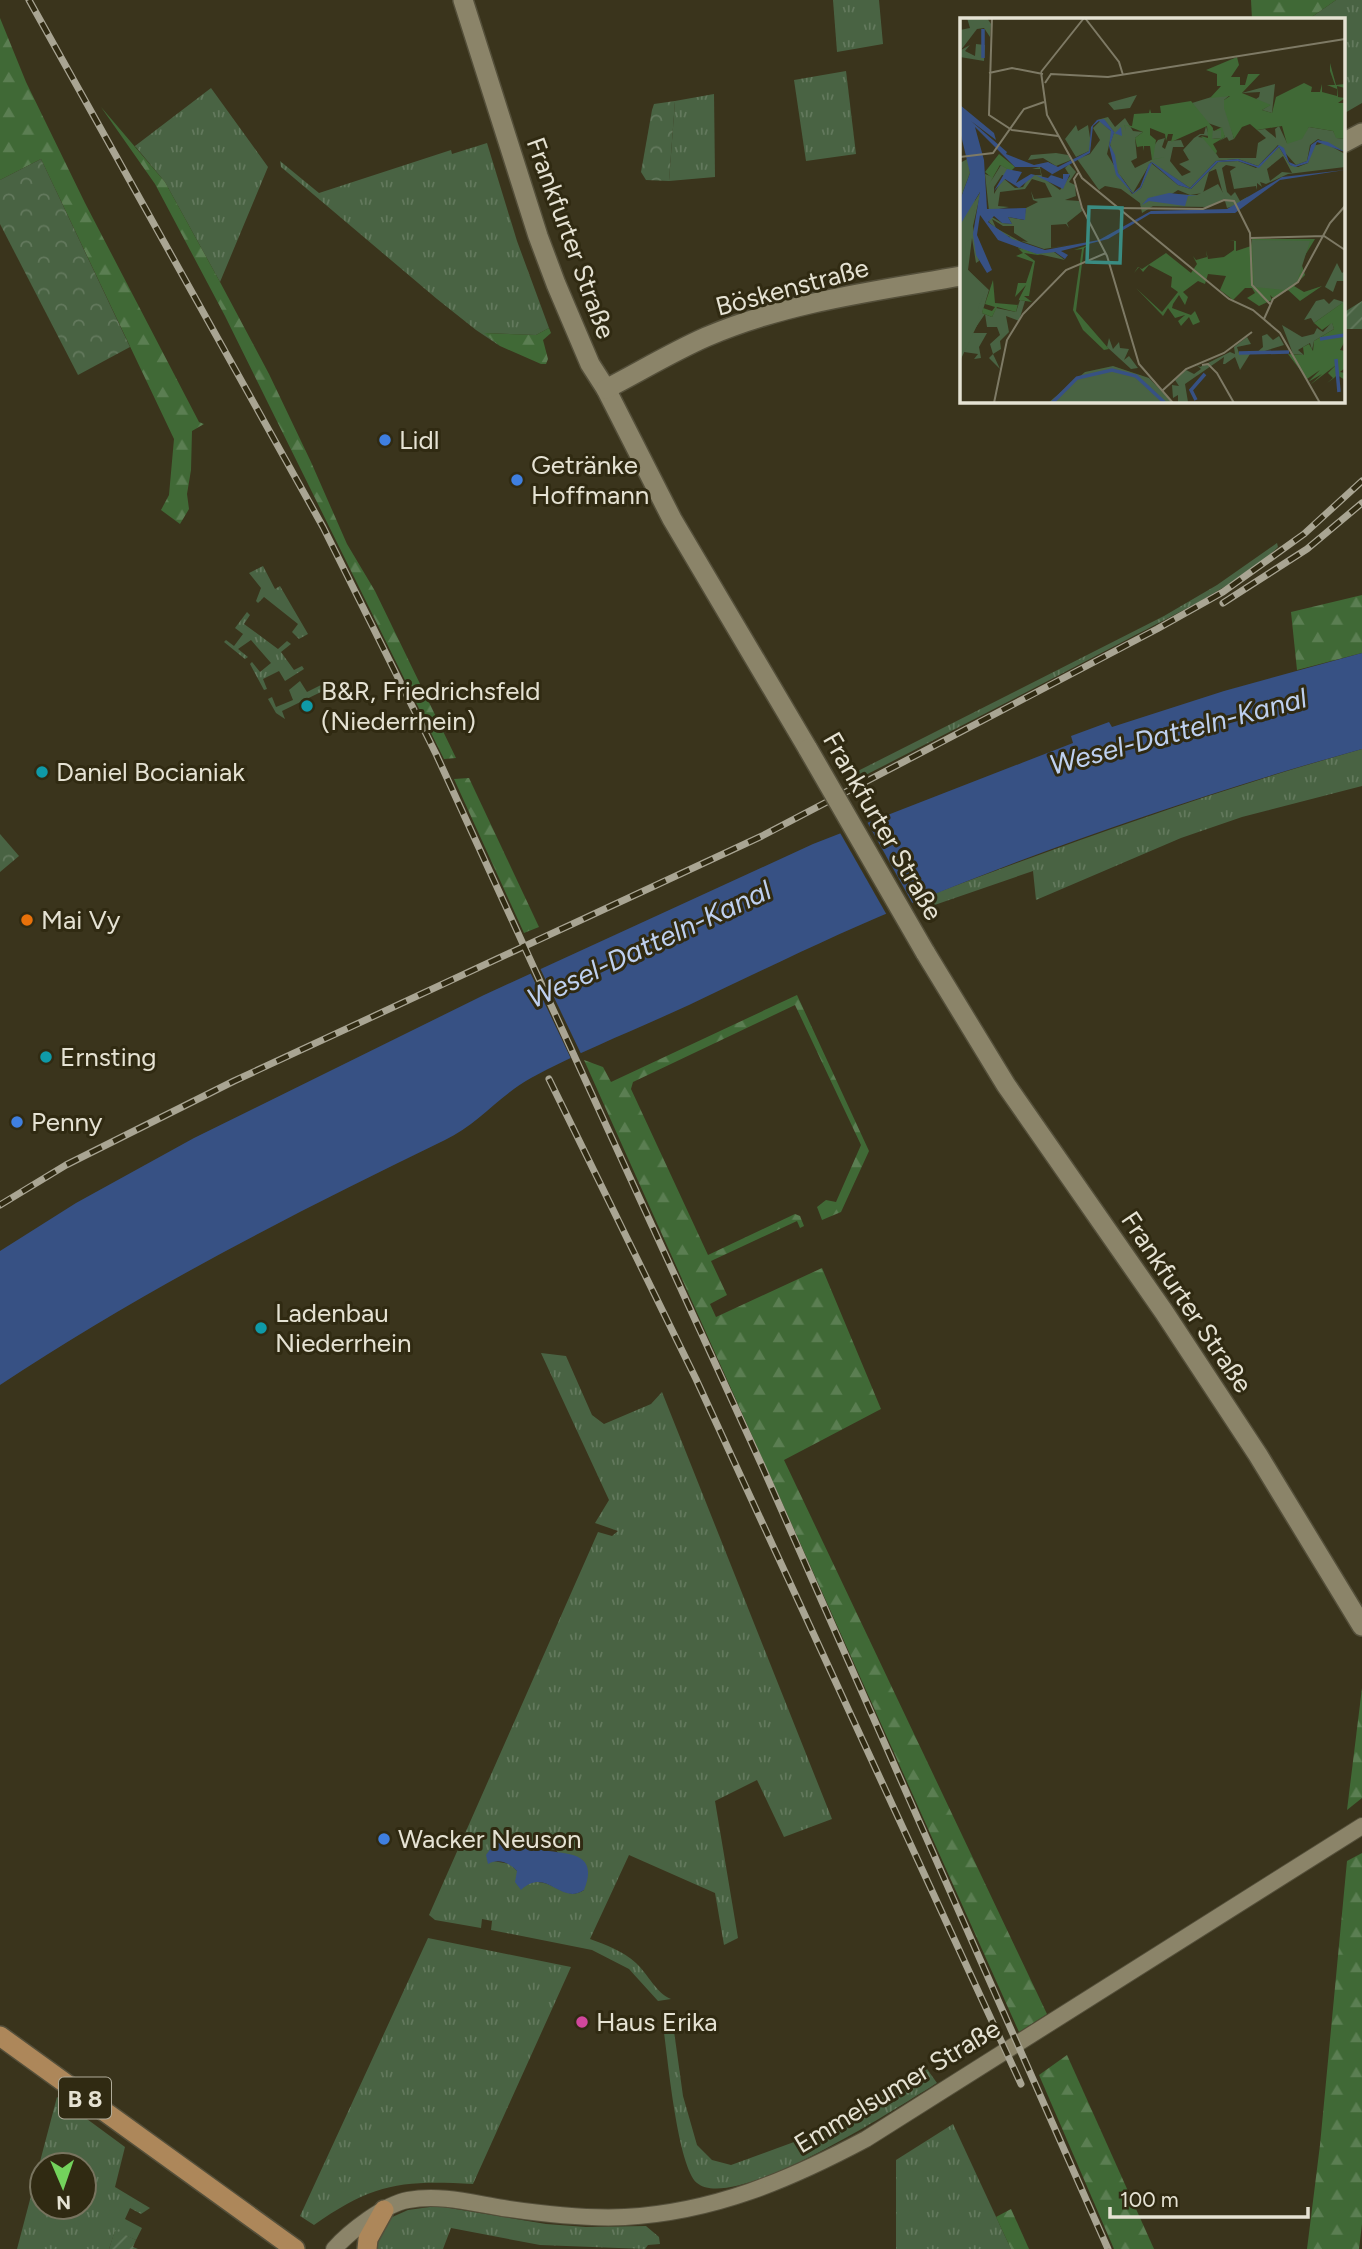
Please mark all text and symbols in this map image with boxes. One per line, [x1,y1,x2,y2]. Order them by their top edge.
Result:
inset map [960,18,1344,402]
street label: Frankfurter Straße [520,133,622,343]
street label: Böskenstraße [712,251,872,323]
place label: Lidl [399,424,440,456]
marker: Lidl [377,432,393,448]
place label: Getränke Hoffmann [531,449,649,511]
marker: Getränke Hoffmann [509,472,525,488]
place label: B&R, Friedrichsfeld (Niederrhein) [321,675,540,737]
water label: Wesel-Datteln-Kanal [1046,680,1311,782]
marker: B&R, Friedrichsfeld (Niederrhein) [299,698,315,714]
street label: Frankfurter Straße [816,726,950,926]
place label: Daniel Bocianiak [56,756,245,788]
marker: Daniel Bocianiak [34,764,50,780]
water label: Wesel-Datteln-Kanal [522,872,777,1015]
place label: Mai Vy [41,904,121,936]
marker: Mai Vy [19,912,35,928]
place label: Ernsting [60,1041,156,1073]
marker: Ernsting [38,1049,54,1065]
place label: Penny [31,1106,103,1138]
marker: Penny [9,1114,25,1130]
street label: Frankfurter Straße [1115,1205,1259,1399]
place label: Ladenbau Niederrhein [275,1297,412,1359]
marker: Ladenbau Niederrhein [253,1320,269,1336]
place label: Wacker Neuson [398,1823,582,1855]
marker: Wacker Neuson [376,1831,392,1847]
place label: Haus Erika [596,2006,718,2038]
street label: Emmelsumer Straße [788,2012,1006,2160]
marker: Haus Erika [574,2014,590,2030]
road number: B 8 [59,2078,111,2118]
north arrow [28,2151,98,2221]
scale bar [1110,2176,1308,2220]
text: 100 m [1120,2187,1179,2212]
text: N [56,2191,71,2214]

